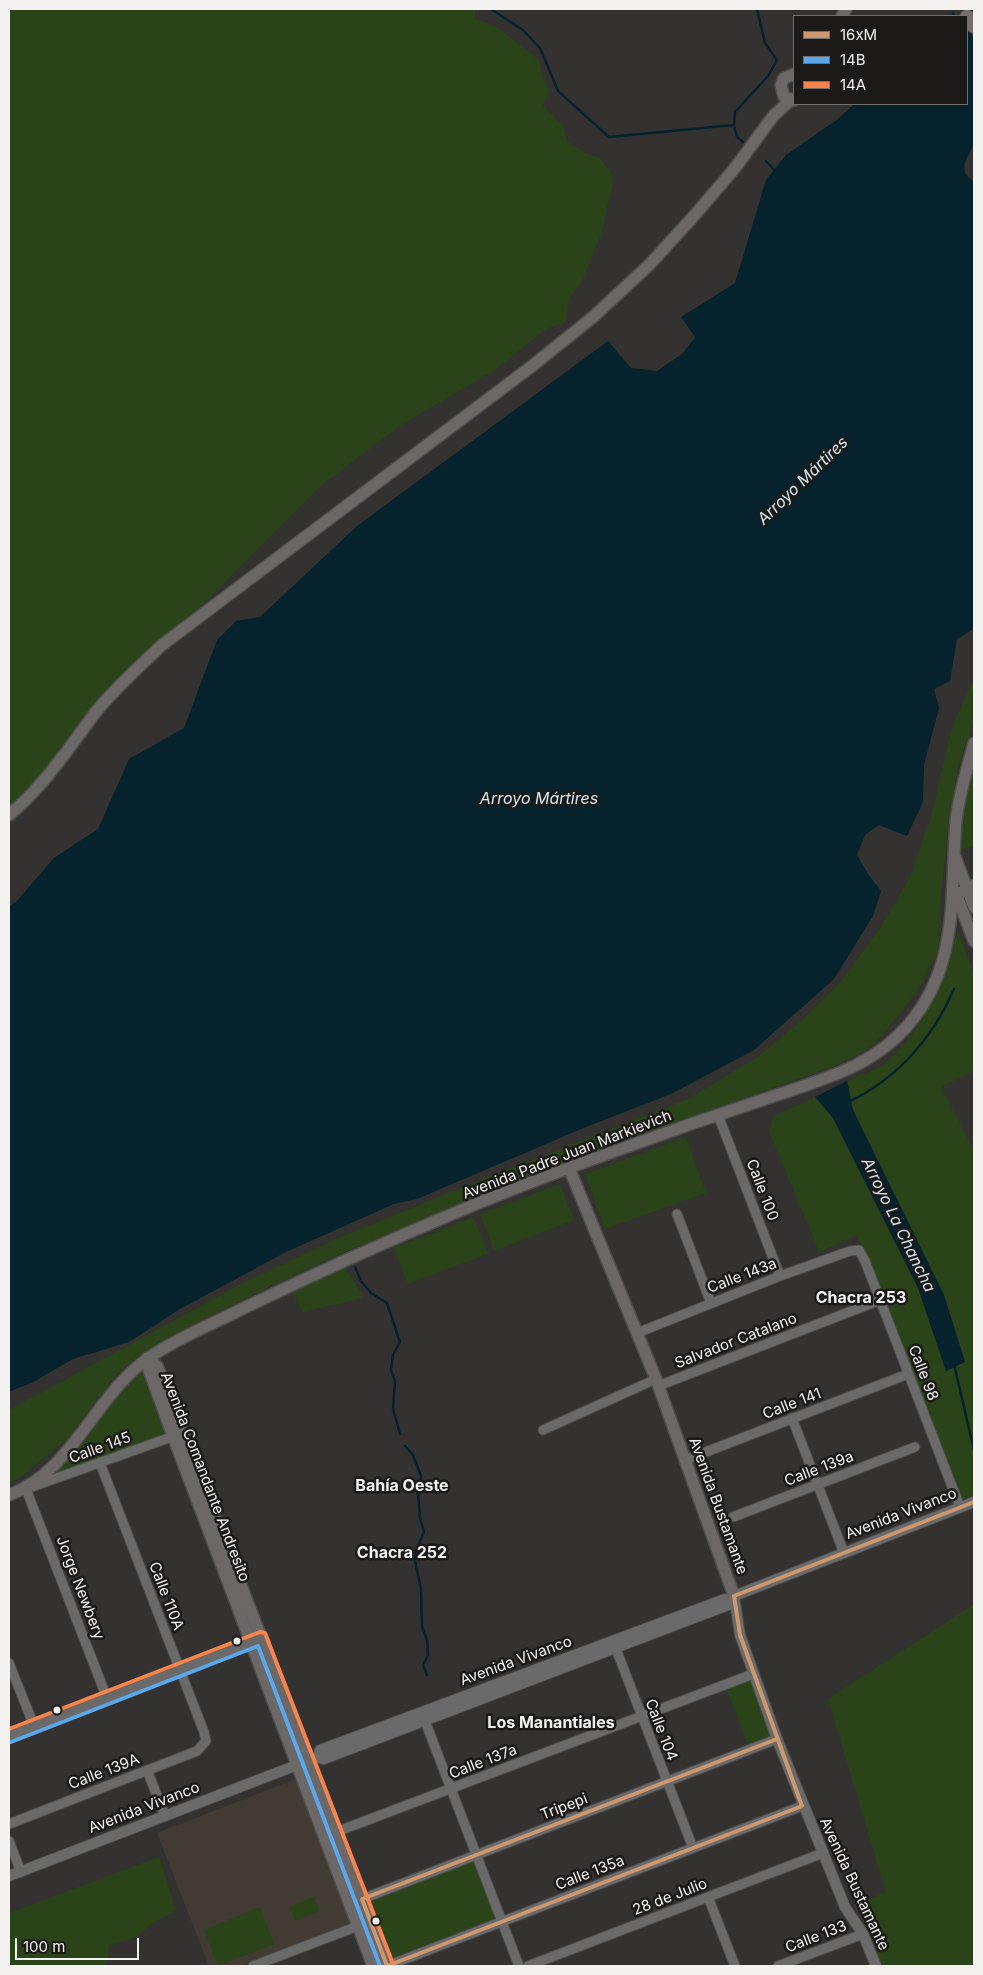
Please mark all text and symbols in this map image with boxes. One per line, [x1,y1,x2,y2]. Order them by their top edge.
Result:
legend [793,15,968,105]
text: 16xM [840,25,877,44]
text: 14B [840,50,866,69]
text: 14A [840,75,866,94]
water label: Arroyo Mártires [754,433,852,529]
water label: Arroyo Mártires [480,789,598,809]
street label: Avenida Padre Juan Markievich [460,1107,674,1203]
water label: Arroyo La Chancha [857,1155,939,1295]
street label: Calle 100 [742,1157,782,1223]
street label: Calle 143a [705,1255,779,1297]
district label: Chacra 253 [816,1288,906,1308]
street label: Salvador Catalano [672,1309,800,1373]
street label: Calle 98 [904,1343,942,1403]
street label: Avenida Comandante Andresito [157,1370,253,1584]
street label: Calle 141 [760,1385,824,1423]
street label: Calle 145 [67,1429,133,1467]
street label: Avenida Bustamante [685,1435,751,1577]
street label: Calle 139a [782,1448,856,1490]
district label: Bahía Oeste [355,1476,449,1496]
street label: Avenida Vivanco [843,1485,959,1543]
street label: Jorge Newbery [52,1534,108,1642]
district label: Chacra 252 [357,1543,447,1563]
street label: Calle 110A [145,1559,187,1633]
street label: Avenida Vivanco [458,1632,574,1690]
unlabelled marker [232,1636,242,1646]
street label: Calle 104 [641,1696,681,1764]
unlabelled marker [52,1705,62,1715]
district label: Los Manantiales [487,1713,615,1733]
street label: Calle 137a [447,1741,519,1783]
street label: Calle 139A [66,1750,142,1794]
street label: Avenida Vivanco [86,1779,202,1837]
street label: Tripepi [538,1790,590,1824]
street label: Avenida Bustamante [815,1815,893,1953]
street label: Calle 135a [553,1852,627,1894]
street label: 28 de Julio [630,1875,710,1919]
unlabelled marker [371,1916,381,1926]
street label: Calle 133 [783,1917,849,1957]
scale bar [18,1928,141,1960]
text: 100 m [23,1937,65,1956]

